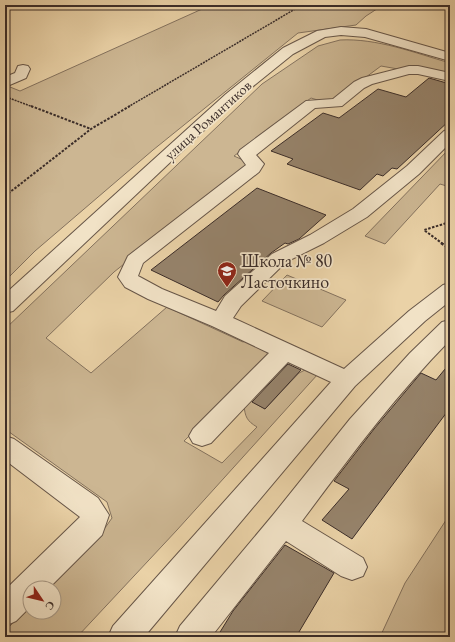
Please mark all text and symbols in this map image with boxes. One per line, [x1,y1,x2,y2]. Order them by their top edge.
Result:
street label: улица Романтиков [160,76,255,164]
place label: Школа № 80 Ласточкино [241,249,333,293]
school or university icon: Школа № 80 Ласточкино [216,260,238,288]
north arrow [22,580,62,620]
text: С [42,599,58,613]

